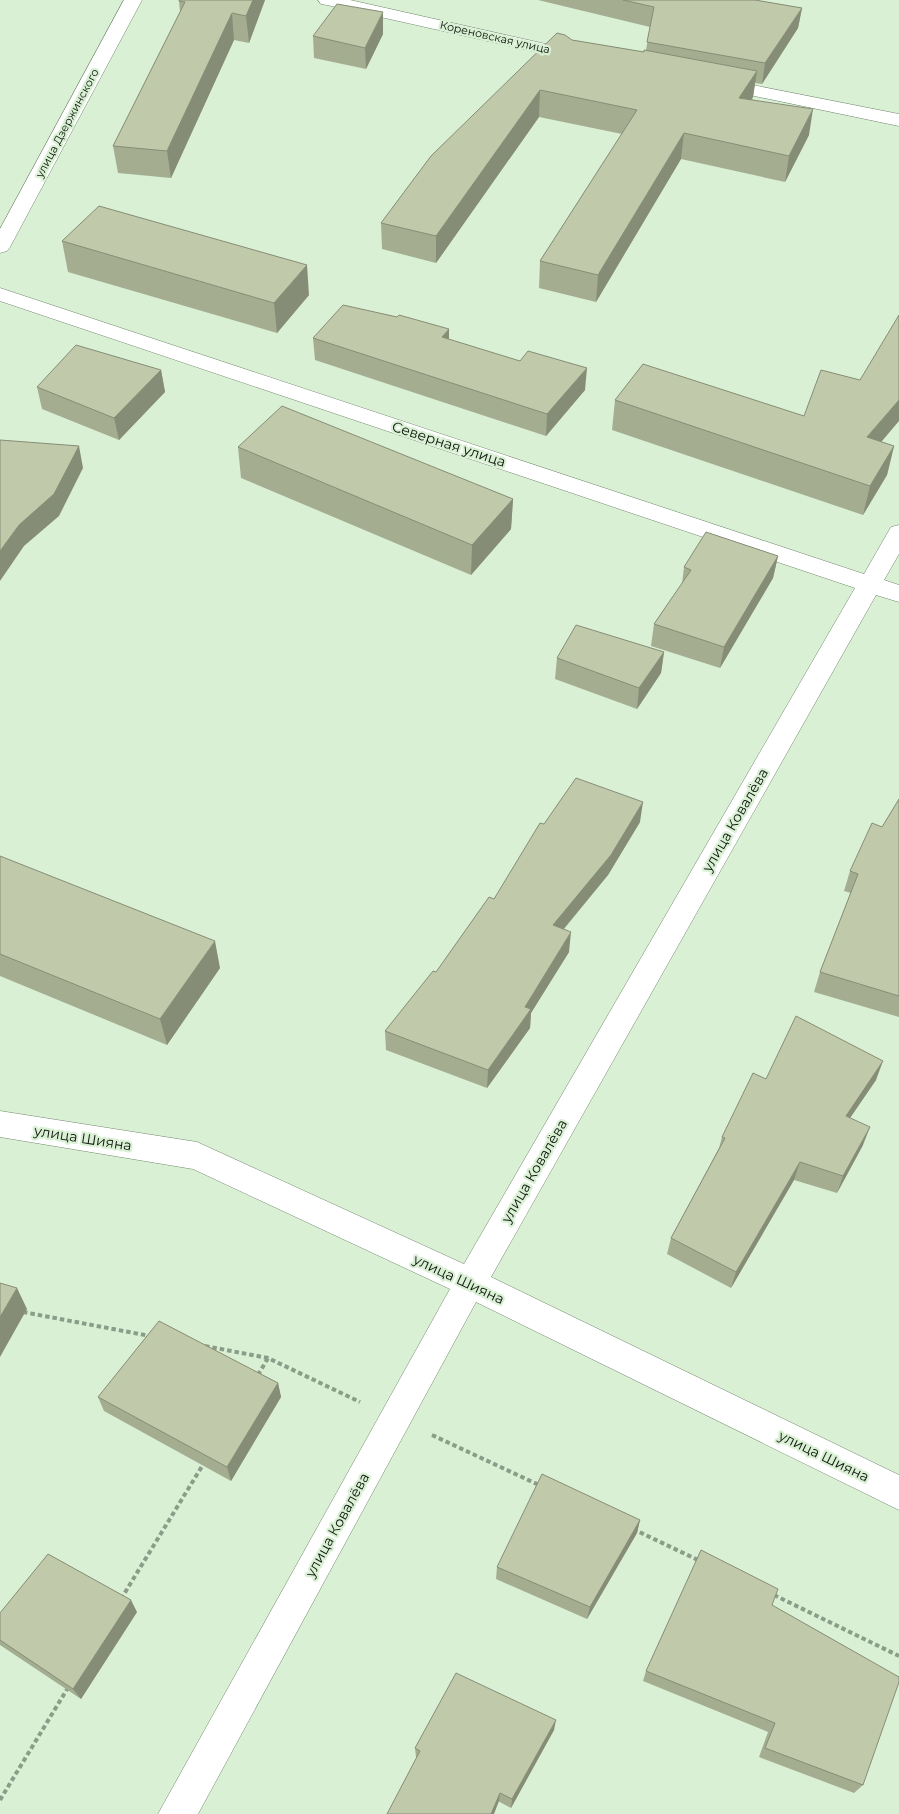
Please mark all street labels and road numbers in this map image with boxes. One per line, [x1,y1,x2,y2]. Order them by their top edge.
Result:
street label: Кореновская улица [439,18,551,56]
street label: улица Дзержинского [32,66,102,181]
street label: Северная улица [390,417,508,471]
street label: улица Ковалёва [698,765,772,876]
street label: улица Ковалёва [497,1116,571,1227]
street label: улица Шияна [32,1121,133,1155]
street label: улица Шияна [410,1250,507,1308]
street label: улица Шияна [775,1426,872,1486]
street label: улица Ковалёва [300,1470,373,1581]

